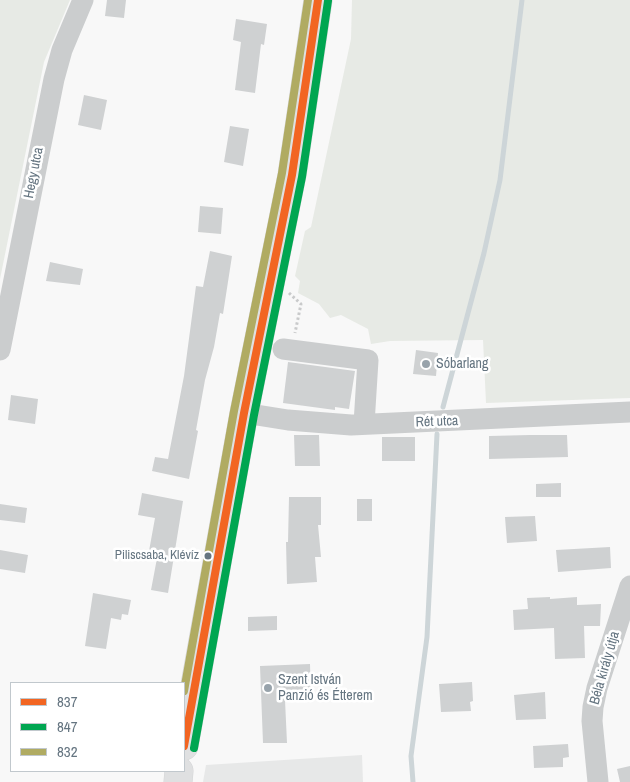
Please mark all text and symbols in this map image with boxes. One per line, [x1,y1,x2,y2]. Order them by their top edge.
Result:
street label: Hegy utca [21,146,47,200]
place label: Sóbarlang [436,356,488,372]
marker: Sóbarlang [420,358,432,370]
street label: Rét utca [415,413,459,431]
place label: Piliscsaba, Klévíz [115,548,199,564]
marker: Piliscsaba, Klévíz [203,551,213,561]
street label: Béla király útja [587,629,623,707]
place label: Szent István Panzió és Étterem [278,672,372,704]
legend [10,682,185,772]
marker: Szent István Panzió és Étterem [262,682,274,694]
text: 837 [57,691,78,712]
text: 847 [57,716,78,737]
text: 832 [57,741,78,762]

